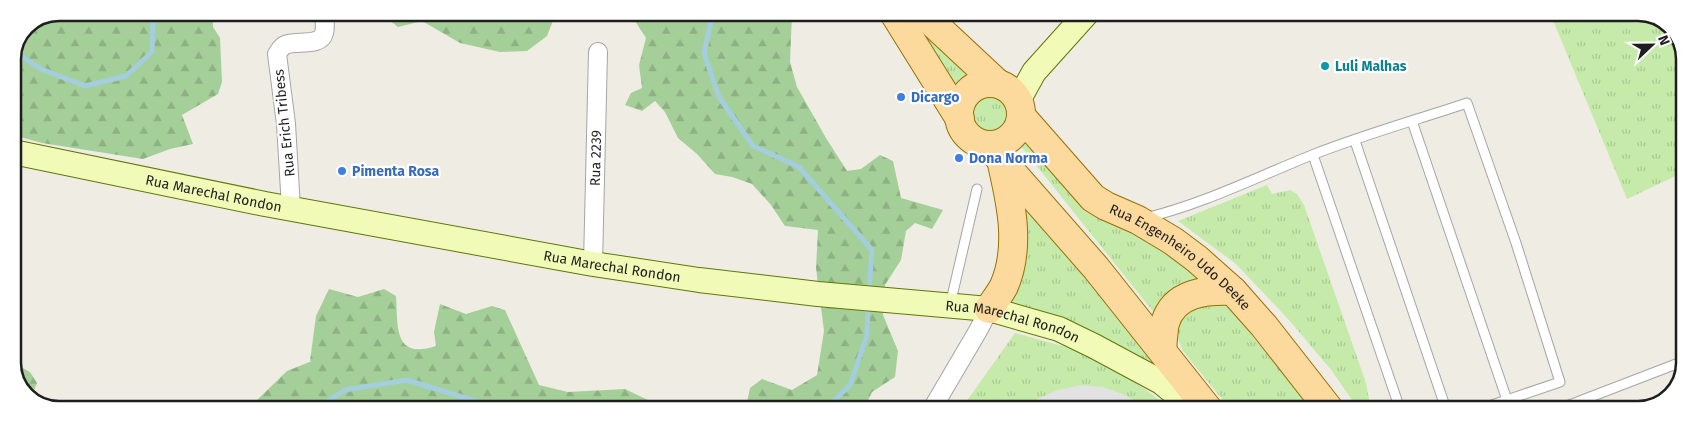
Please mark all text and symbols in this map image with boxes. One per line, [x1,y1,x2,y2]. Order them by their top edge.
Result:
north arrow [1627,20,1677,70]
text: N [1654,33,1673,48]
place label: Luli Malhas [1335,58,1407,75]
marker: Luli Malhas [1319,60,1331,72]
street label: Rua Erich Tribess [270,68,299,178]
place label: Dicargo [911,89,959,106]
marker: Dicargo [895,91,907,103]
street label: Rua 2239 [587,130,605,186]
place label: Dona Norma [969,150,1048,167]
marker: Dona Norma [953,152,965,164]
place label: Pimenta Rosa [352,163,439,180]
marker: Pimenta Rosa [336,165,348,177]
street label: Rua Marechal Rondon [144,172,283,216]
street label: Rua Engenheiro Udo Deeke [1107,201,1254,314]
street label: Rua Marechal Rondon [542,247,682,286]
street label: Rua Marechal Rondon [945,297,1082,347]

